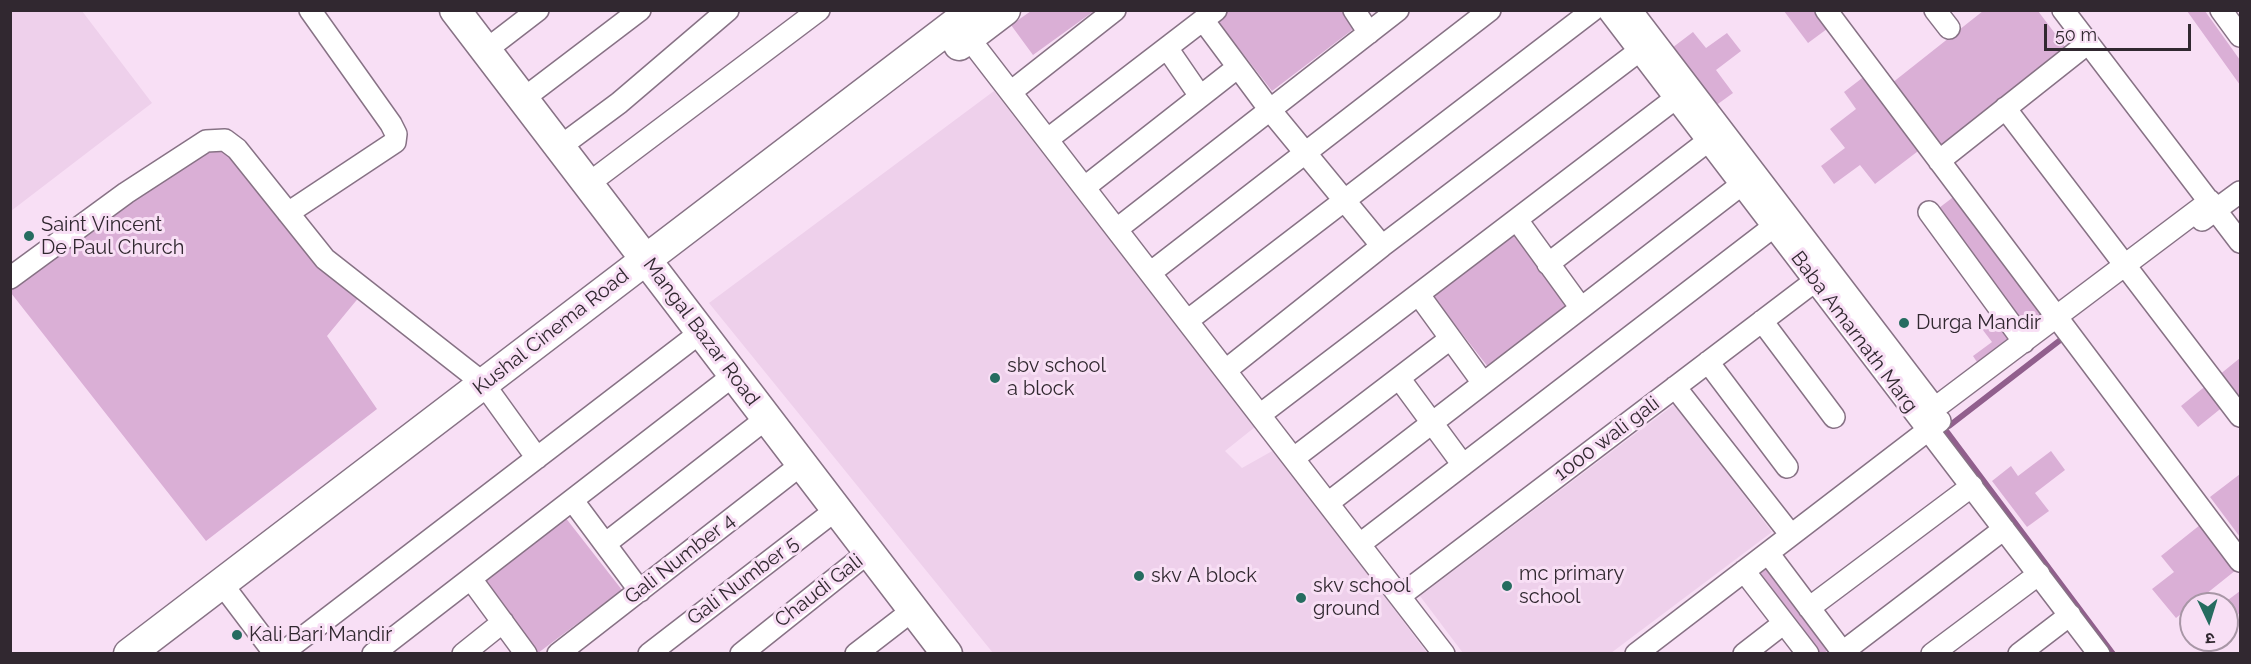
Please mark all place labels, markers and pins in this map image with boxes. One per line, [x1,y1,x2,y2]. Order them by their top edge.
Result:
place label: Saint Vincent De Paul Church [41,213,184,260]
marker: Saint Vincent De Paul Church [22,229,36,243]
place label: Durga Mandir [1916,311,2041,335]
marker: Durga Mandir [1897,316,1911,330]
place label: sbv school a block [1007,354,1106,401]
marker: sbv school a block [988,371,1002,385]
place label: mc primary school [1519,562,1624,609]
place label: skv A block [1151,564,1257,588]
marker: skv A block [1132,569,1146,583]
place label: skv school ground [1313,574,1411,621]
marker: mc primary school [1500,579,1514,593]
marker: skv school ground [1294,591,1308,605]
place label: Kali Bari Mandir [249,623,392,647]
marker: Kali Bari Mandir [230,628,244,642]

